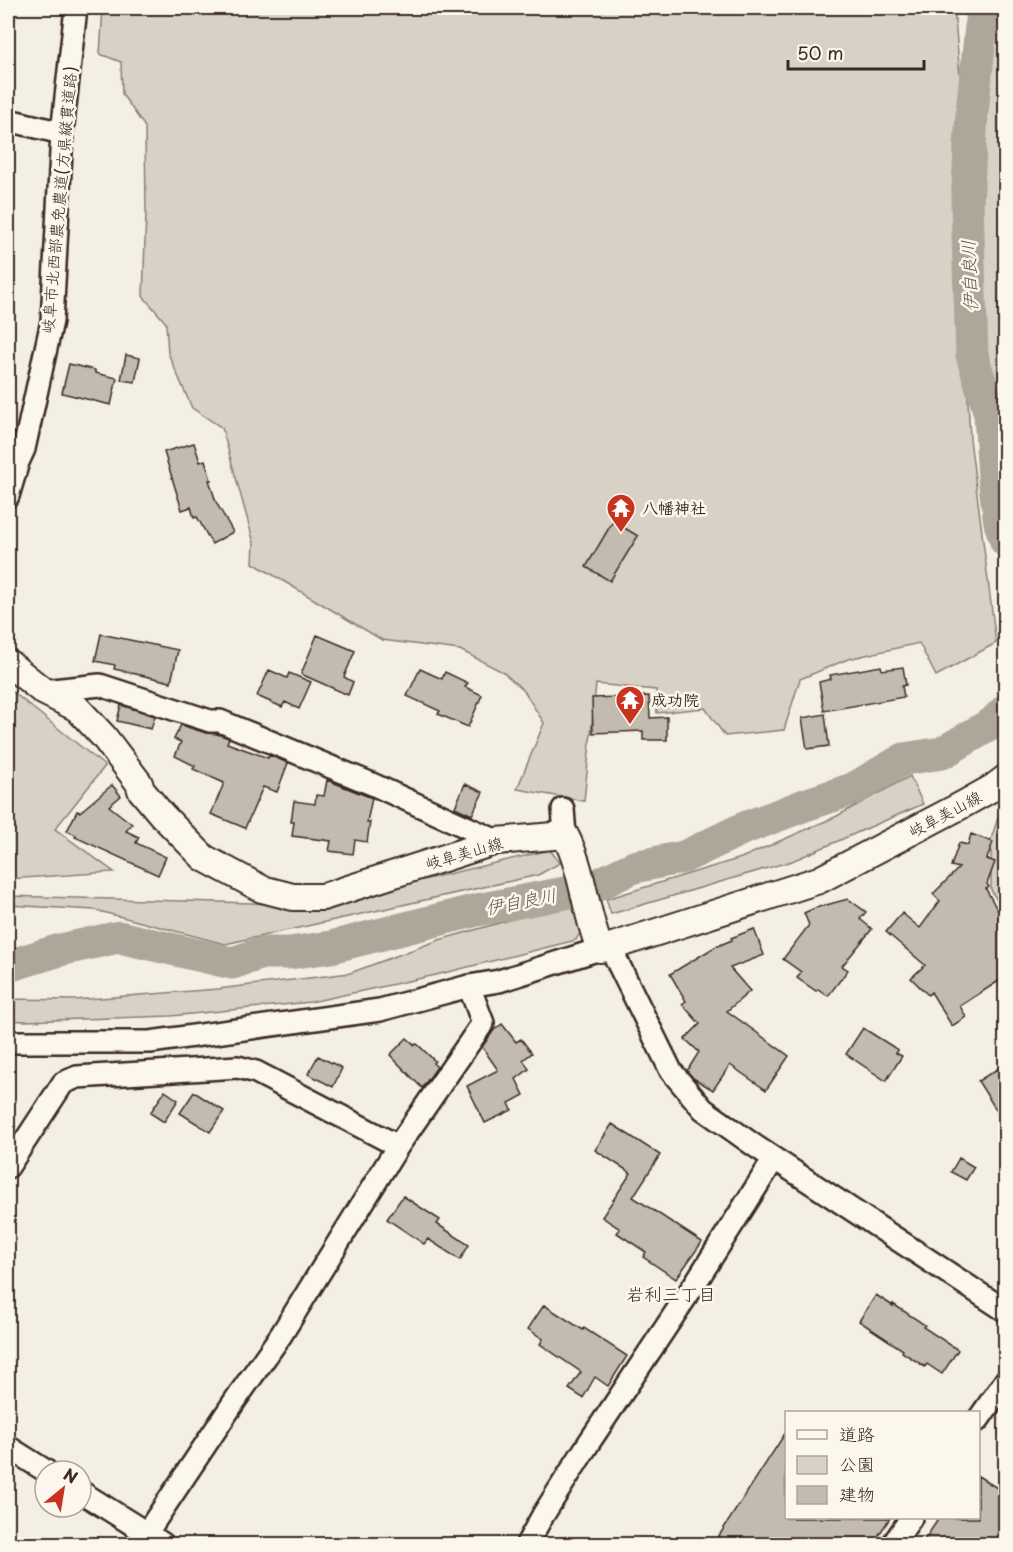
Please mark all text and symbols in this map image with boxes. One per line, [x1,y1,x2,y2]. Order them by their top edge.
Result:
scale bar [788,33,924,71]
text: 50 m [797,39,844,66]
street label: 岐阜市北西部農免農道(方県縦貫道路) [34,65,82,335]
water label: 伊自良川 [954,240,983,313]
temple icon: 八幡神社 [605,492,637,534]
place label: 八幡神社 [642,495,706,519]
temple icon: 成功院 [614,684,646,726]
place label: 成功院 [651,687,699,711]
street label: 岐阜美山線 [904,784,985,842]
street label: 岐阜美山線 [422,829,505,875]
water label: 伊自良川 [483,880,559,921]
district label: 岩利三丁目 [626,1280,716,1307]
legend [785,1411,980,1519]
text: 道路 [839,1420,875,1447]
text: 公園 [839,1450,875,1477]
north arrow [33,1459,93,1519]
text: N [60,1462,82,1489]
text: 建物 [839,1480,875,1507]

